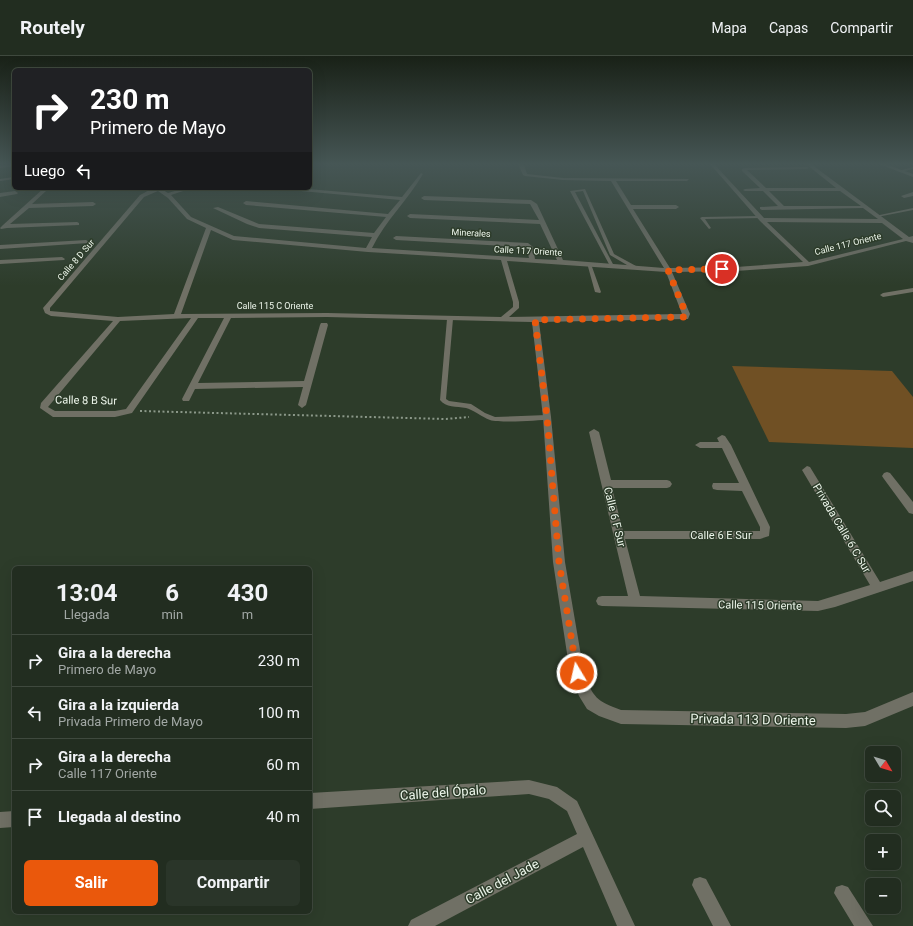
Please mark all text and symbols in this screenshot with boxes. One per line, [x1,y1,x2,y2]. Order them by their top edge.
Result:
text: Routely [20,16,85,39]
text: Mapa [712,20,747,36]
text: Capas [769,20,808,36]
text: Compartir [830,20,893,36]
text: 230 m [90,83,169,116]
icon: right [24,84,76,136]
text: Primero de Mayo [90,117,226,138]
icon: left [73,160,95,182]
text: Luego [24,162,65,180]
street label: Minerales [451,227,491,239]
street label: Calle 117 Oriente [814,231,883,257]
street label: Calle 8 D Sur [56,238,96,282]
street label: Calle 117 Oriente [494,244,563,258]
pin [705,252,739,286]
icon: arrive [711,258,733,280]
street label: Calle 115 C Oriente [237,301,313,311]
street label: Calle 8 B Sur [55,393,117,408]
street label: Privada Calle 6 C Sur [810,481,873,575]
street label: Calle 6 F Sur [601,486,628,549]
street label: Calle 6 E Sur [690,529,752,542]
text: 13:04 [56,579,118,607]
text: 6 [165,579,179,607]
text: 430 [227,579,268,607]
street label: Calle 115 Oriente [718,598,802,613]
text: Llegada [64,607,110,622]
text: min [161,607,183,622]
text: m [242,607,253,622]
text: Gira a la derecha [58,644,171,662]
icon: right [24,650,46,672]
text: 230 m [258,652,300,670]
position arrow [556,652,598,694]
text: Primero de Mayo [58,662,156,677]
text: Gira a la izquierda [58,696,179,714]
icon: left [24,702,46,724]
text: 100 m [258,704,300,722]
street label: Privada 113 D Oriente [690,711,816,728]
text: Privada Primero de Mayo [58,714,203,729]
north arrow [865,746,901,782]
map controls [865,746,901,914]
text: Gira a la derecha [58,748,171,766]
icon: right [24,754,46,776]
text: 60 m [266,756,300,774]
text: Calle 117 Oriente [58,766,157,781]
street label: Calle del Ópalo [399,782,487,803]
button: search [865,790,901,826]
icon: arrive [24,806,46,828]
text: Llegada al destino [58,808,181,826]
text: 40 m [266,808,300,826]
button: + [865,834,901,870]
street label: Calle del Jade [463,856,542,907]
button: Salir [24,860,158,906]
button: Compartir [166,860,300,906]
button: − [865,878,901,914]

